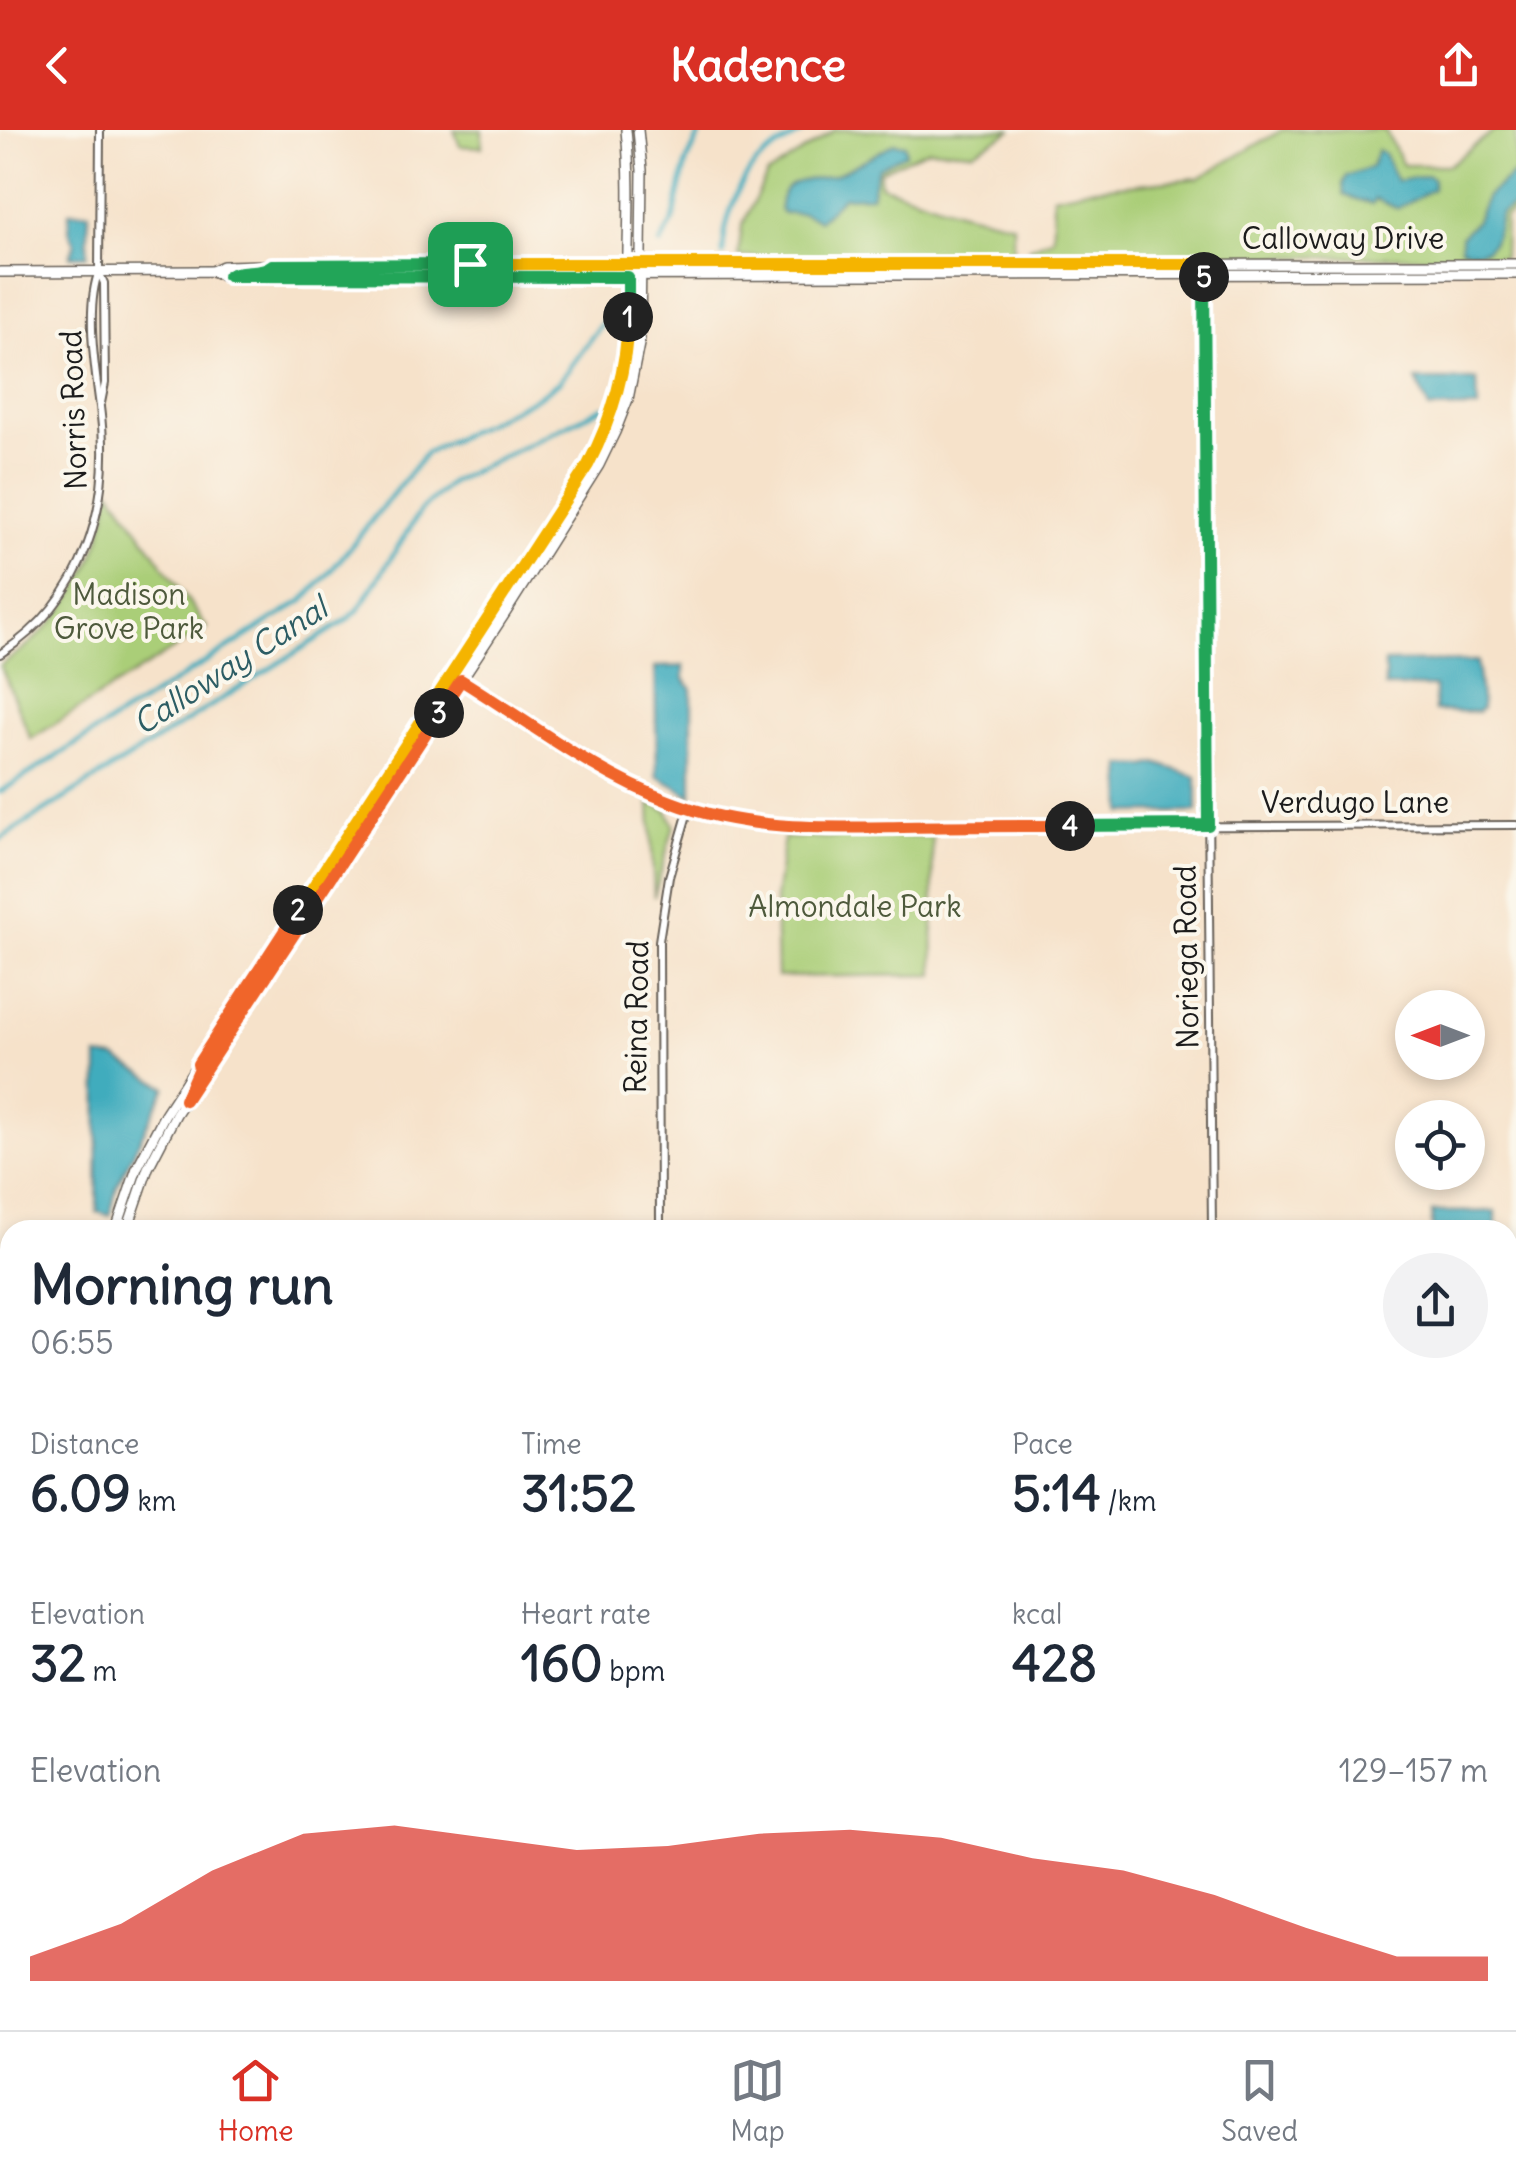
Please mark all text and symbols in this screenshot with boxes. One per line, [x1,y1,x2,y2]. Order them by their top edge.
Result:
text: Kadence [670,37,846,93]
icon: back [30,38,85,93]
icon: share [1431,38,1486,93]
street label: Calloway Drive [1242,219,1444,257]
pin [428,222,513,307]
icon: arrive [443,237,498,292]
pin: 5 [1179,252,1229,302]
text: 5 [1196,259,1212,295]
pin: 1 [603,292,653,342]
text: 1 [622,299,634,335]
street label: Norris Road [51,330,95,490]
park label: Madison Grove Park [54,575,204,647]
water label: Calloway Canal [125,585,338,744]
pin: 3 [414,688,464,738]
text: 3 [431,695,447,731]
street label: Verdugo Lane [1261,783,1449,821]
pin: 4 [1045,801,1095,851]
text: 4 [1062,808,1078,844]
street label: Noriega Road [1165,865,1207,1049]
pin: 2 [273,885,323,935]
park label: Almondale Park [748,887,962,925]
text: 2 [290,892,306,928]
street label: Reina Road [616,940,656,1094]
north arrow [1395,990,1485,1080]
map controls [1395,990,1485,1190]
button: locate [1395,1100,1485,1190]
text: Morning run [30,1250,334,1319]
button: share [1383,1253,1488,1358]
text: 06:55 [30,1322,114,1363]
text: Distance [30,1426,139,1462]
text: Time [521,1426,582,1462]
text: Pace [1012,1426,1073,1462]
text: 6.09 [30,1462,131,1525]
text: 31:52 [521,1462,636,1525]
text: 5:14 [1012,1462,1101,1525]
text: km [131,1483,176,1519]
text: /km [1101,1483,1156,1519]
text: Elevation [30,1596,145,1632]
text: Heart rate [521,1596,651,1632]
text: kcal [1012,1596,1062,1632]
text: 32 [30,1632,86,1695]
text: 160 [521,1632,603,1695]
text: 428 [1012,1632,1097,1695]
text: m [86,1653,117,1689]
text: bpm [603,1653,665,1689]
text: Elevation [30,1750,161,1791]
text: 129–157 m [1339,1750,1488,1791]
tab: Home [218,2053,294,2149]
tab: Map [730,2053,785,2149]
tab: Saved [1221,2053,1298,2149]

